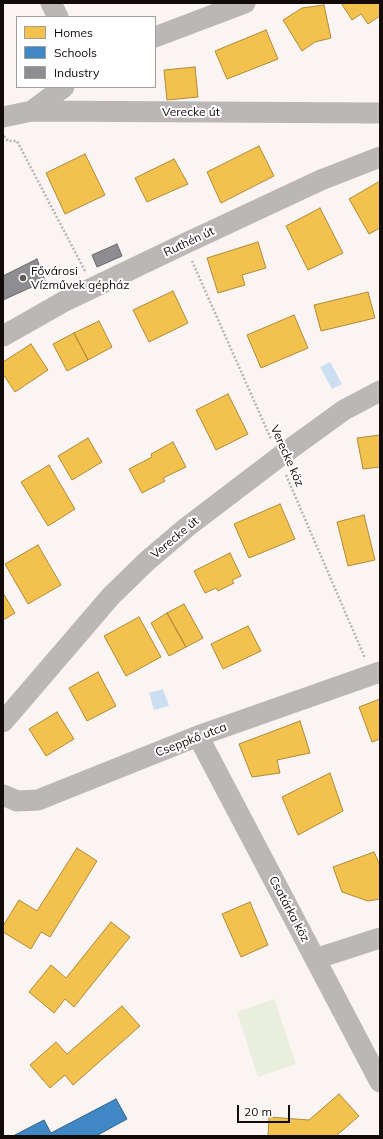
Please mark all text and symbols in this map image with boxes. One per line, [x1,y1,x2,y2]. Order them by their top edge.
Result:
legend [16,16,156,88]
text: Homes [54,25,93,40]
text: Schools [54,45,97,60]
text: Industry [54,65,99,80]
street label: Verecke út [162,105,220,119]
street label: Ruthén út [161,224,217,260]
place label: Fővárosi Vízművek gépház [31,264,129,292]
marker: Fővárosi Vízművek gépház [18,273,28,283]
street label: Verecke köz [267,423,307,489]
street label: Verecke út [148,514,202,562]
street label: Cseppkő utca [153,720,229,760]
street label: Csatárka köz [266,874,312,944]
scale bar [239,1097,292,1123]
text: 20 m [244,1104,272,1119]

